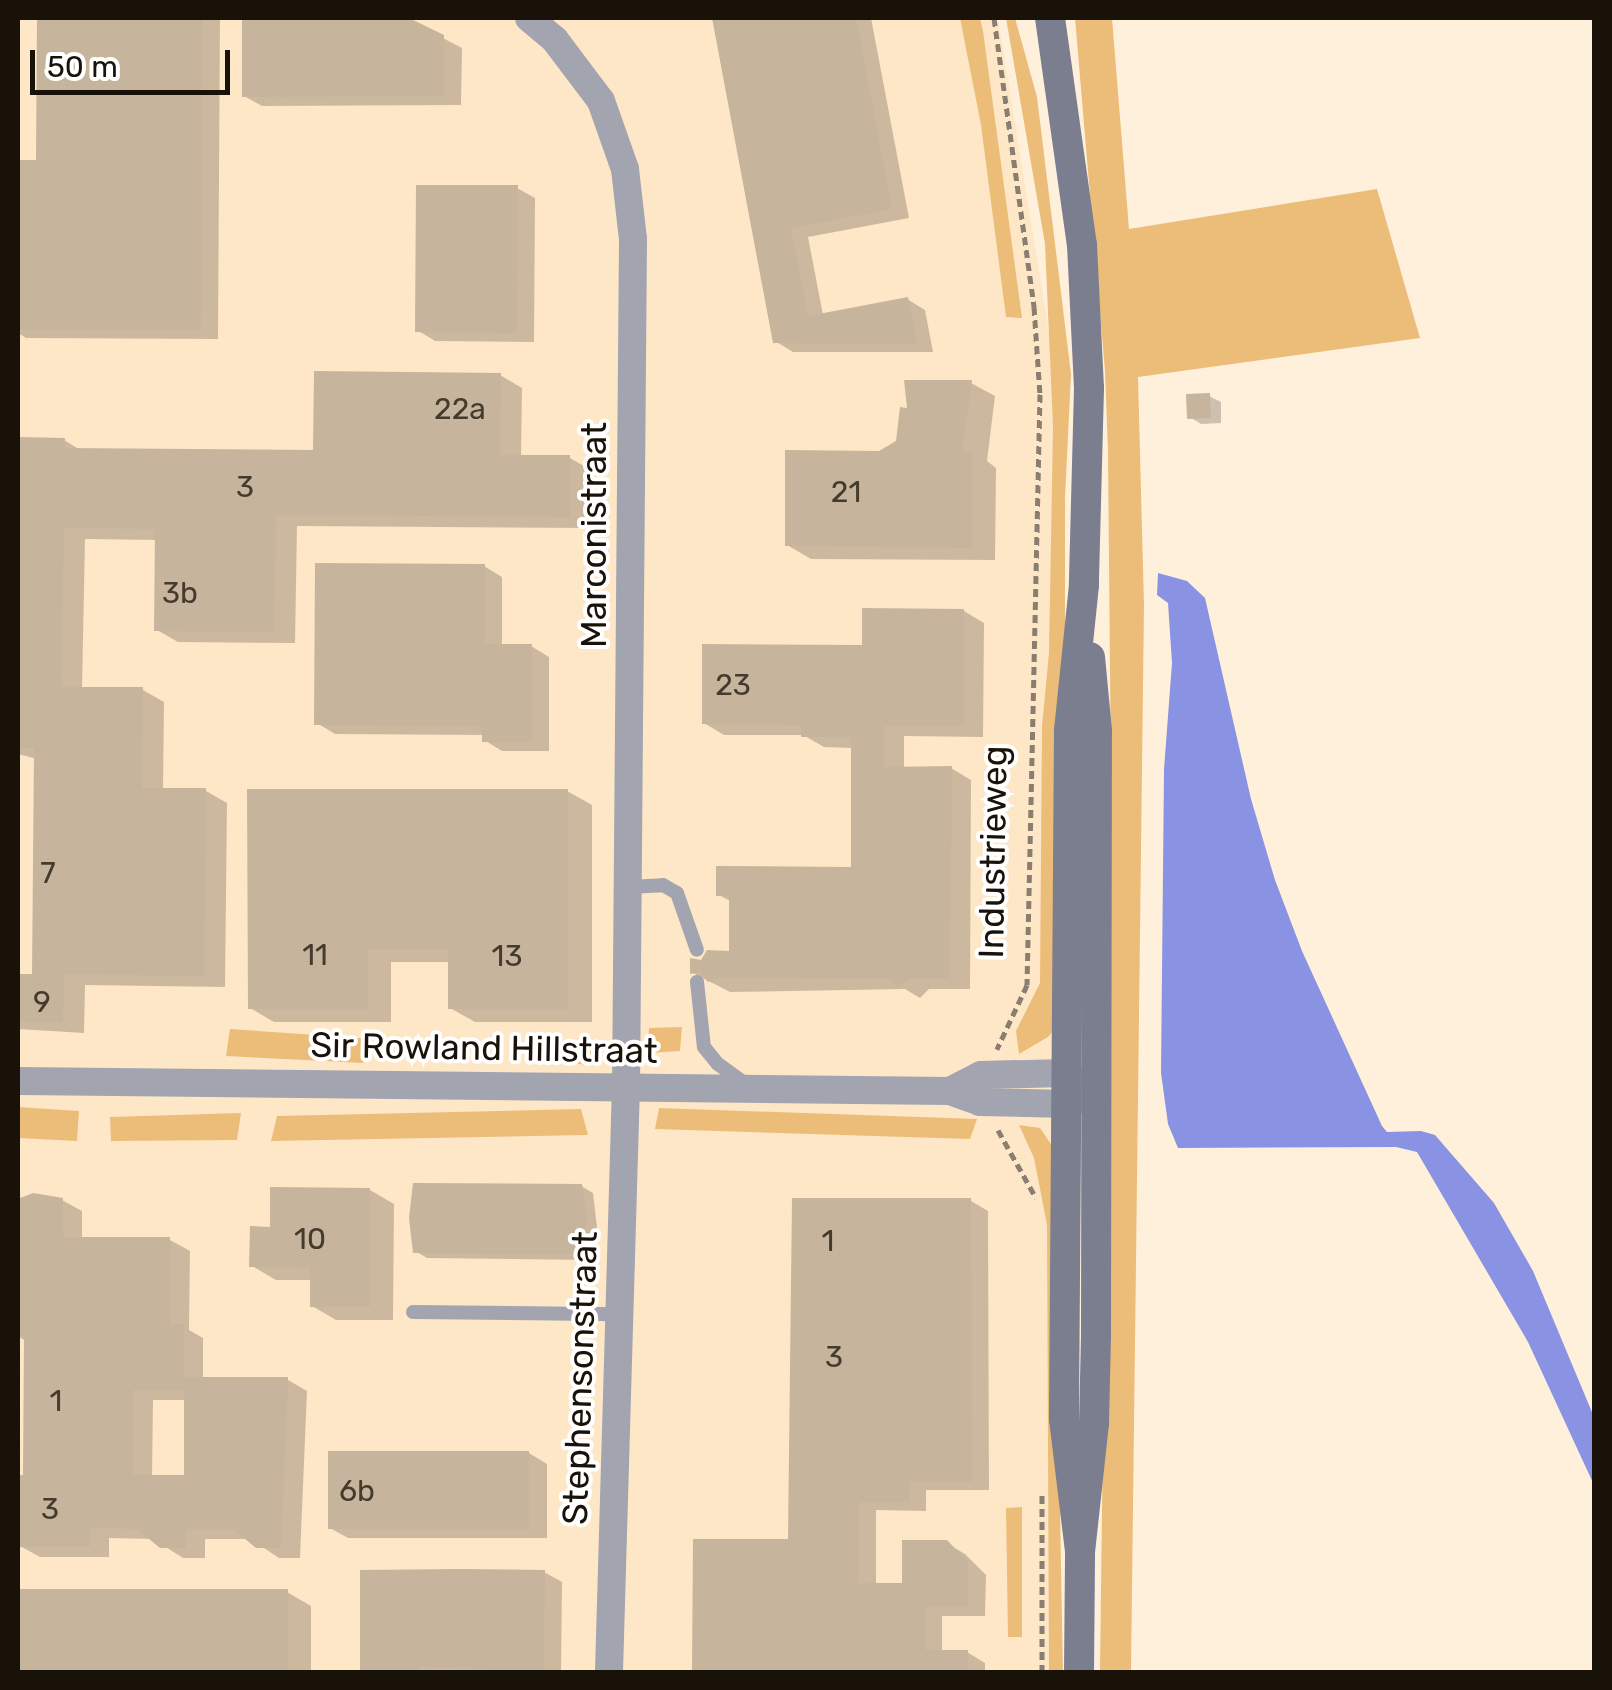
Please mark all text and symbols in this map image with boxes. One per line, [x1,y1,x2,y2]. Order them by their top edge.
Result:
scale bar [35,30,235,92]
text: 50 m [47,49,118,85]
house number: 22a [434,391,486,427]
street label: Marconistraat [573,422,615,648]
house number: 3 [236,469,254,505]
house number: 21 [831,474,861,510]
house number: 3b [162,575,198,611]
house number: 23 [715,667,751,703]
street label: Industrieweg [970,745,1016,959]
house number: 7 [40,855,56,891]
house number: 11 [302,937,328,973]
house number: 13 [492,938,522,974]
house number: 9 [33,984,51,1020]
street label: Sir Rowland Hillstraat [310,1024,658,1072]
house number: 10 [294,1221,326,1257]
house number: 1 [822,1223,834,1259]
street label: Stephensonstraat [554,1230,606,1526]
house number: 3 [825,1339,843,1375]
house number: 1 [50,1383,62,1419]
house number: 6b [339,1473,375,1509]
house number: 3 [41,1491,59,1527]

